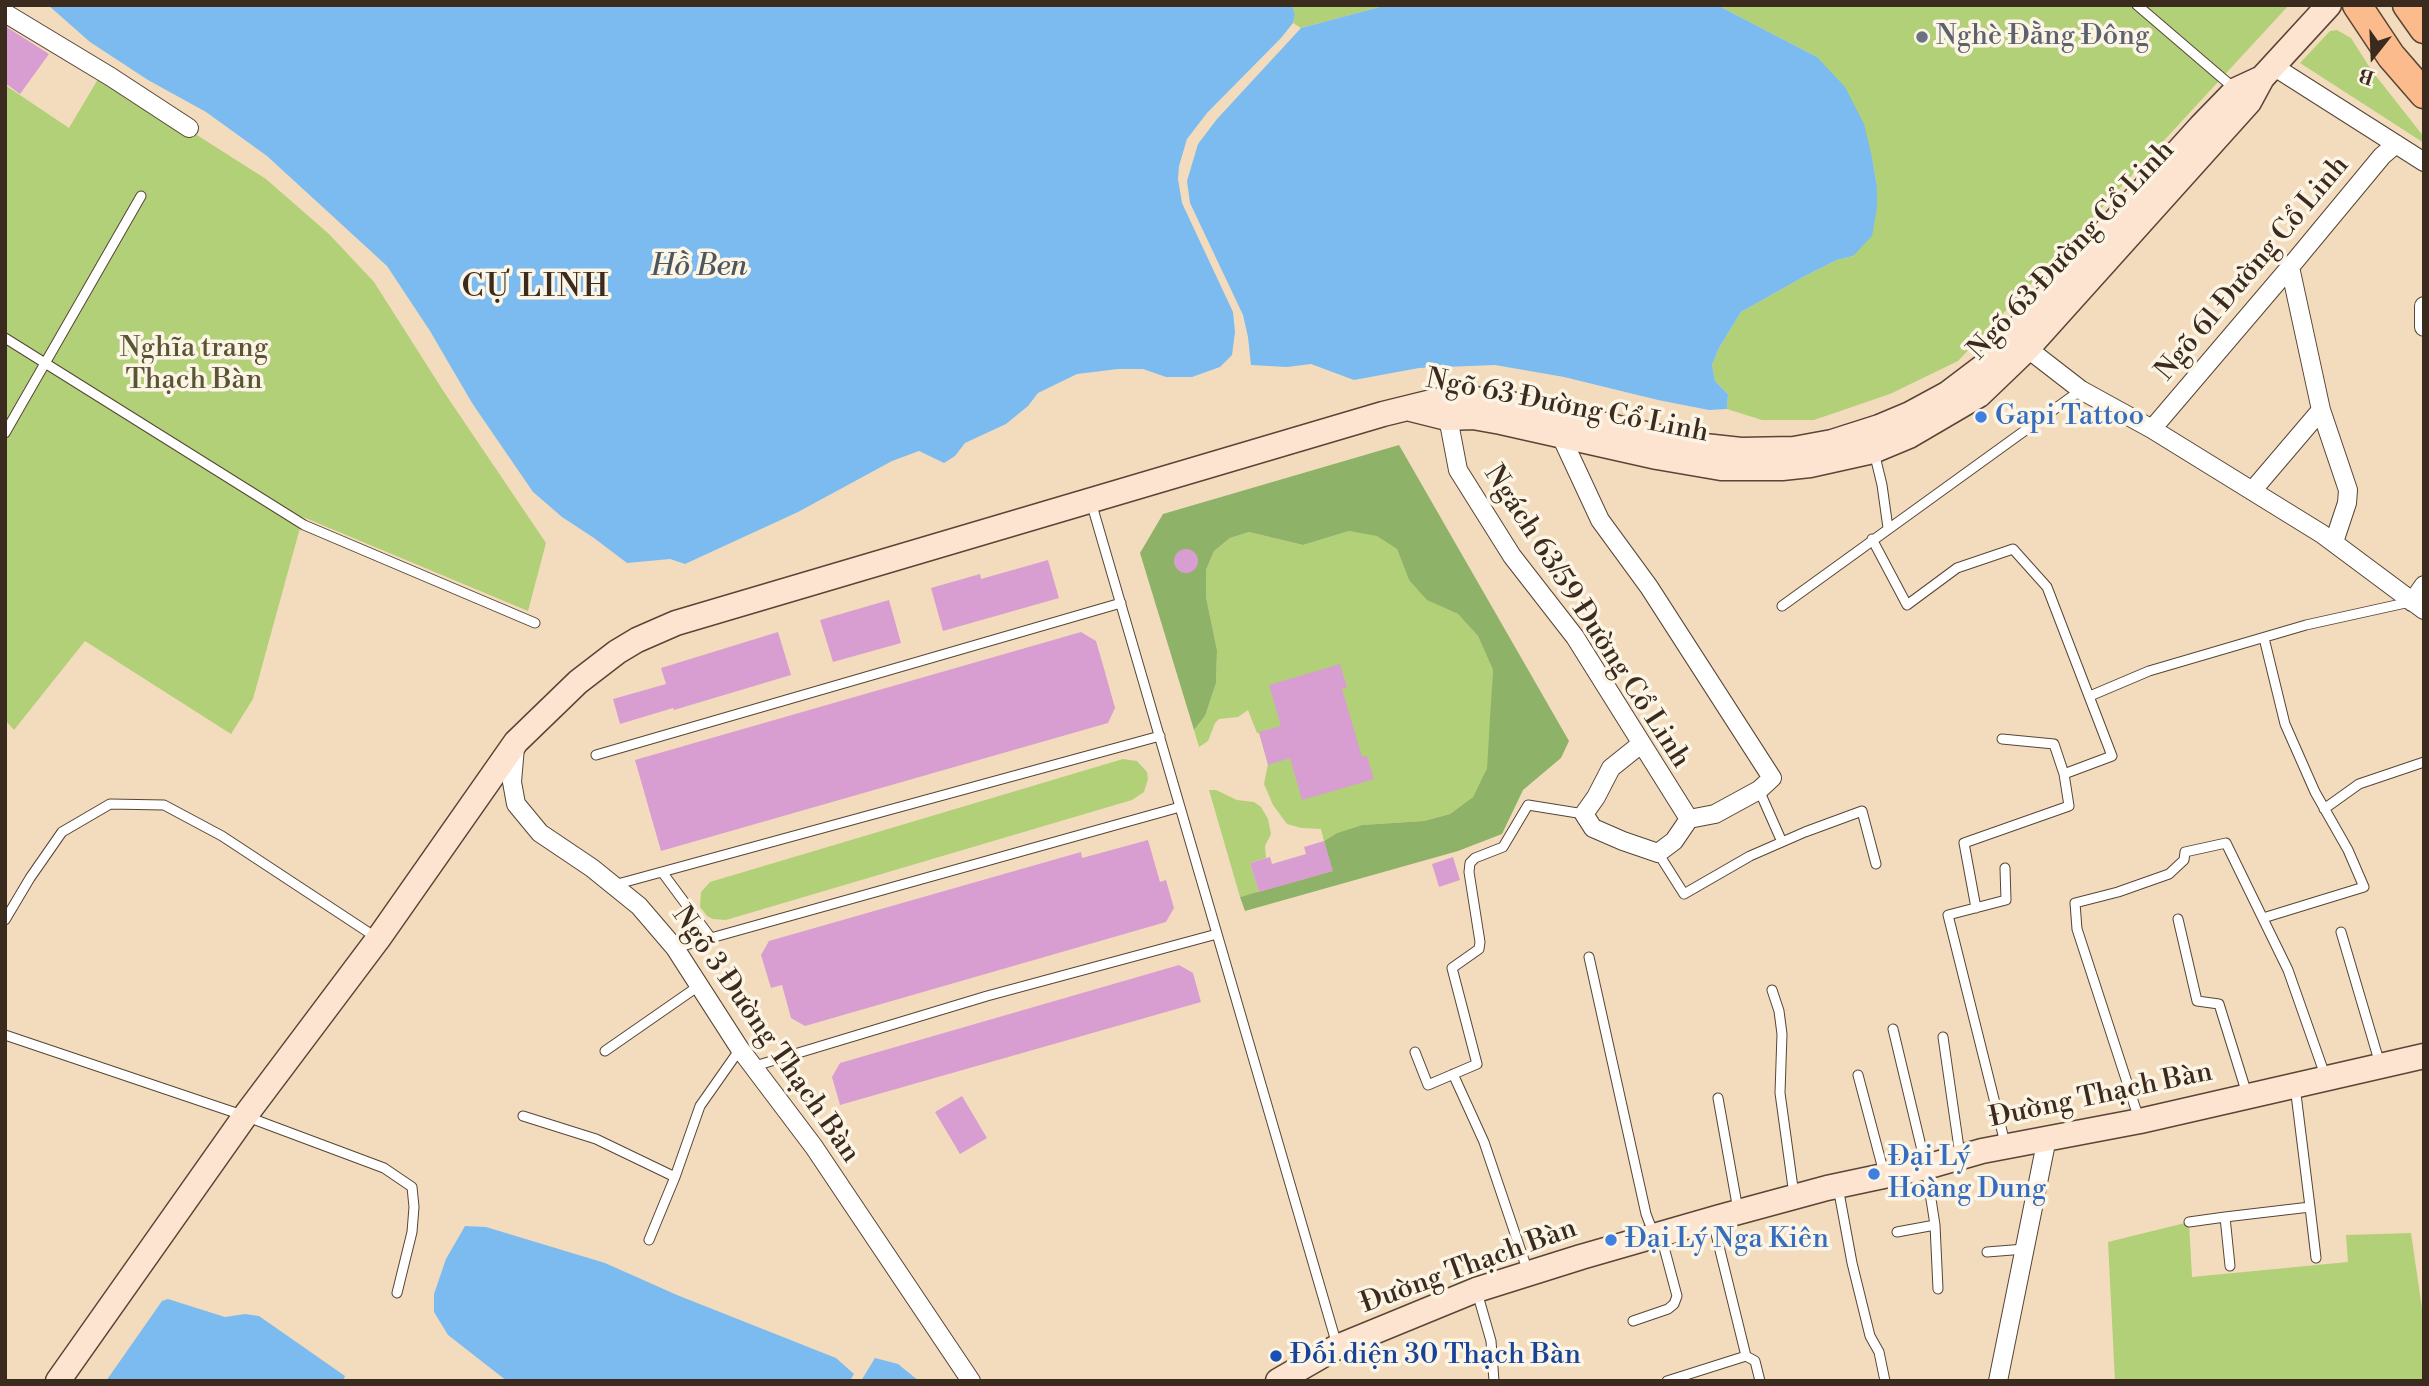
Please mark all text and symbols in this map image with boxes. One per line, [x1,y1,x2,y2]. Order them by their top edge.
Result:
place label: Nghè Đằng Đông [1936,20,2149,54]
north arrow [2338,21,2408,91]
marker: Nghè Đằng Đông [1914,29,1930,45]
text: B [2356,62,2377,90]
street label: Ngõ 63 Đường Cổ Linh [1962,134,2182,368]
street label: Ngõ 61 Đường Cổ Linh [2149,150,2357,388]
water label: Hồ Ben [651,250,747,286]
district label: CỰ LINH [462,269,610,307]
park label: Nghĩa trang Thạch Bàn [120,332,268,398]
street label: Ngõ 63 Đường Cổ Linh [1423,363,1711,451]
place label: Gapi Tattoo [1995,400,2144,434]
marker: Gapi Tattoo [1973,409,1989,425]
street label: Ngách 63/59 Đường Cổ Linh [1475,459,1697,775]
street label: Ngõ 3 Đường Thạch Bàn [664,900,866,1170]
street label: Đường Thạch Bàn [1986,1056,2216,1136]
place label: Đại Lý Hoàng Dung [1888,1141,2046,1207]
marker: Đại Lý Hoàng Dung [1866,1166,1882,1182]
street label: Đường Thạch Bàn [1356,1212,1582,1322]
place label: Đại Lý Nga Kiên [1625,1223,1829,1257]
marker: Đại Lý Nga Kiên [1603,1232,1619,1248]
place label: Đối diện 30 Thạch Bàn [1290,1339,1581,1373]
marker: Đối diện 30 Thạch Bàn [1268,1348,1284,1364]

